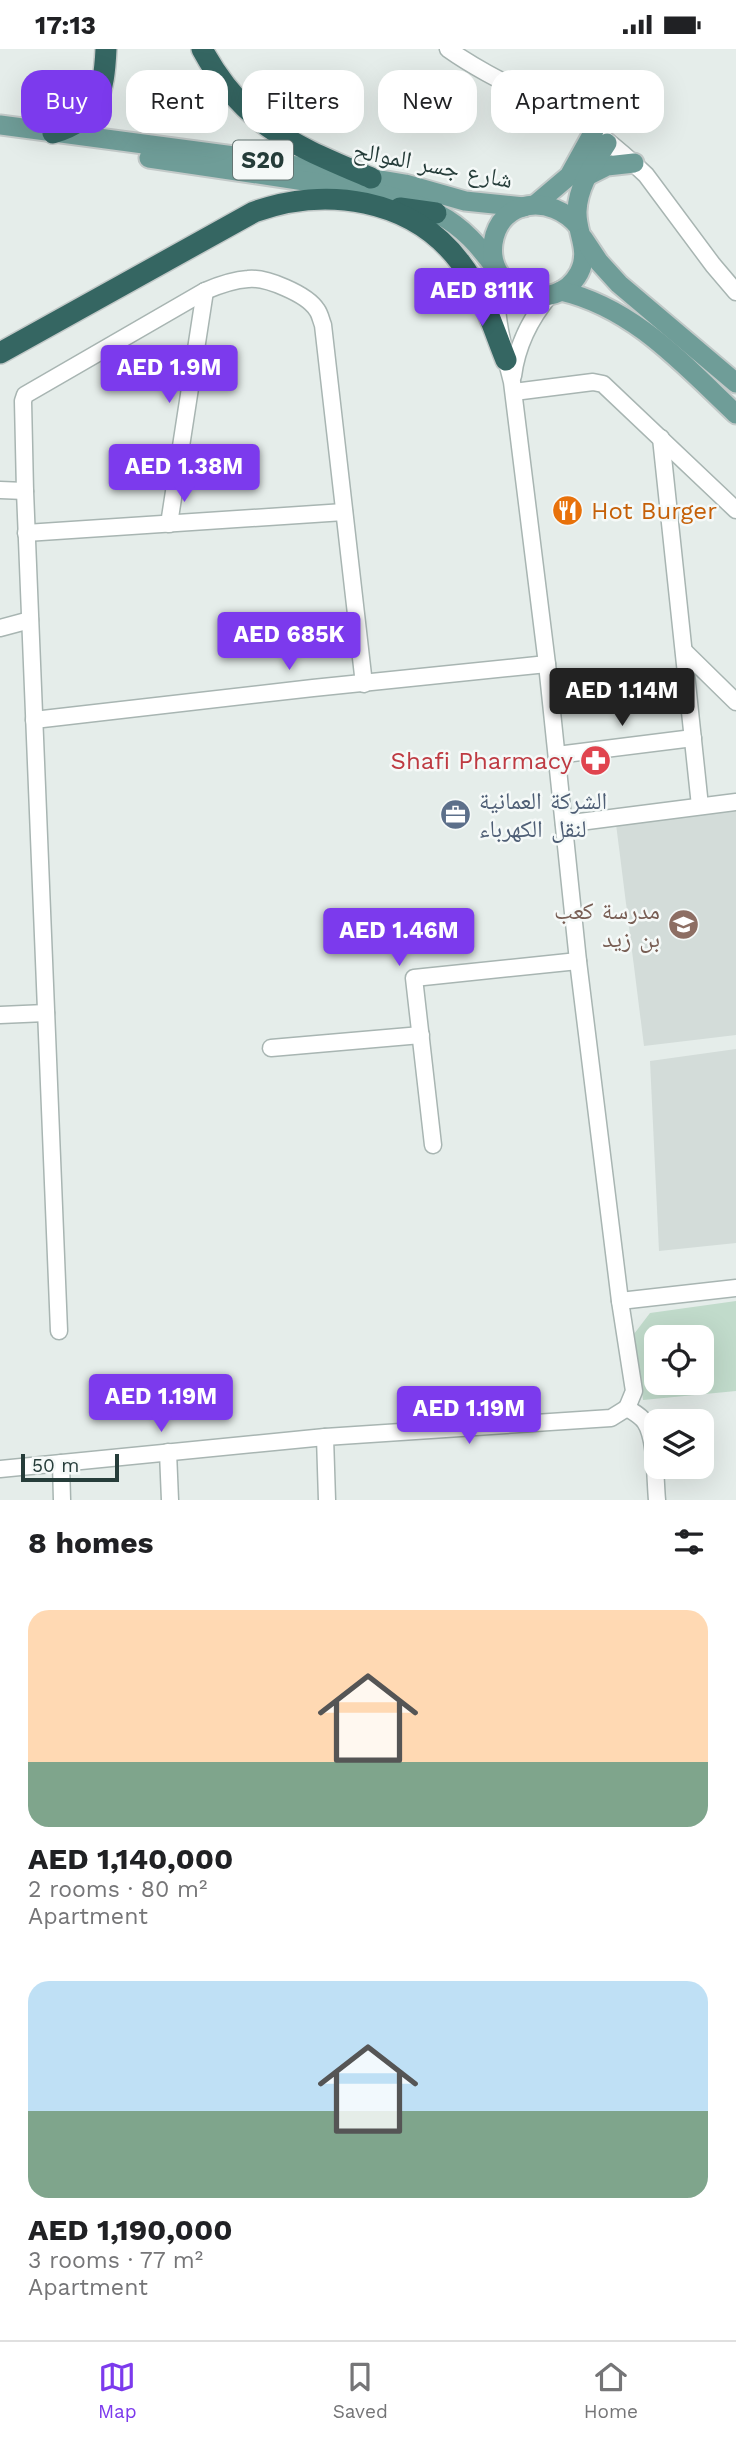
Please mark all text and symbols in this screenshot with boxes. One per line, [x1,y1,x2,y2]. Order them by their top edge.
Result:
text: 17:13 [35,10,96,40]
chip: Buy [21,70,112,133]
chip: Rent [126,70,228,133]
chip: Filters [242,70,364,133]
chip: New [378,70,477,133]
chip: Apartment [491,70,664,133]
street label: شارع جسر الموالح [351,136,515,195]
road number: S20 [233,141,293,179]
pin: AED 811K [410,268,554,328]
text: AED 811K [430,277,534,304]
pin: AED 1.9M [97,345,241,405]
text: AED 1.9M [117,354,221,381]
pin: AED 1.38M [104,445,264,504]
text: AED 1.38M [125,453,243,480]
restaurant icon: Hot Burger [551,494,585,528]
place label: Hot Burger [591,497,717,525]
pin: AED 685K [217,613,361,672]
text: AED 685K [233,621,345,648]
pin: AED 1.14M [542,669,702,728]
text: AED 1.14M [566,677,678,704]
pharmacy icon: Shafi Pharmacy [579,744,613,778]
place label: Shafi Pharmacy [391,747,574,775]
place label: الشرکة العمانیة لنقل الکهرباء [479,787,607,843]
office icon: الشرکة العمانیة لنقل الکهرباء [439,798,473,832]
place label: مدرسة كعب بن زيد [554,897,660,953]
school or university icon: مدرسة كعب بن زيد [666,908,700,942]
pin: AED 1.46M [319,909,479,968]
text: AED 1.46M [339,917,459,944]
map controls [644,1325,714,1479]
button: locate [644,1325,714,1395]
pin: AED 1.19M [81,1375,241,1434]
text: AED 1.19M [105,1383,217,1410]
pin: AED 1.19M [389,1387,549,1446]
text: AED 1.19M [413,1395,525,1422]
button: layers [644,1409,714,1479]
scale bar [21,1451,119,1483]
text: 50 m [32,1454,79,1477]
icon: filters [670,1523,708,1561]
text: 8 homes [28,1525,154,1560]
icon: home [305,1655,431,1781]
text: AED 1,140,000 [28,1841,233,1876]
text: 2 rooms · 80 m² [28,1876,207,1903]
text: Apartment [28,1903,148,1930]
icon: home [305,2026,431,2152]
text: AED 1,190,000 [28,2212,233,2247]
text: 3 rooms · 77 m² [28,2247,203,2274]
text: Apartment [28,2274,148,2301]
tab: Map [98,2358,137,2423]
tab: Saved [333,2358,388,2423]
tab: Home [584,2358,638,2423]

